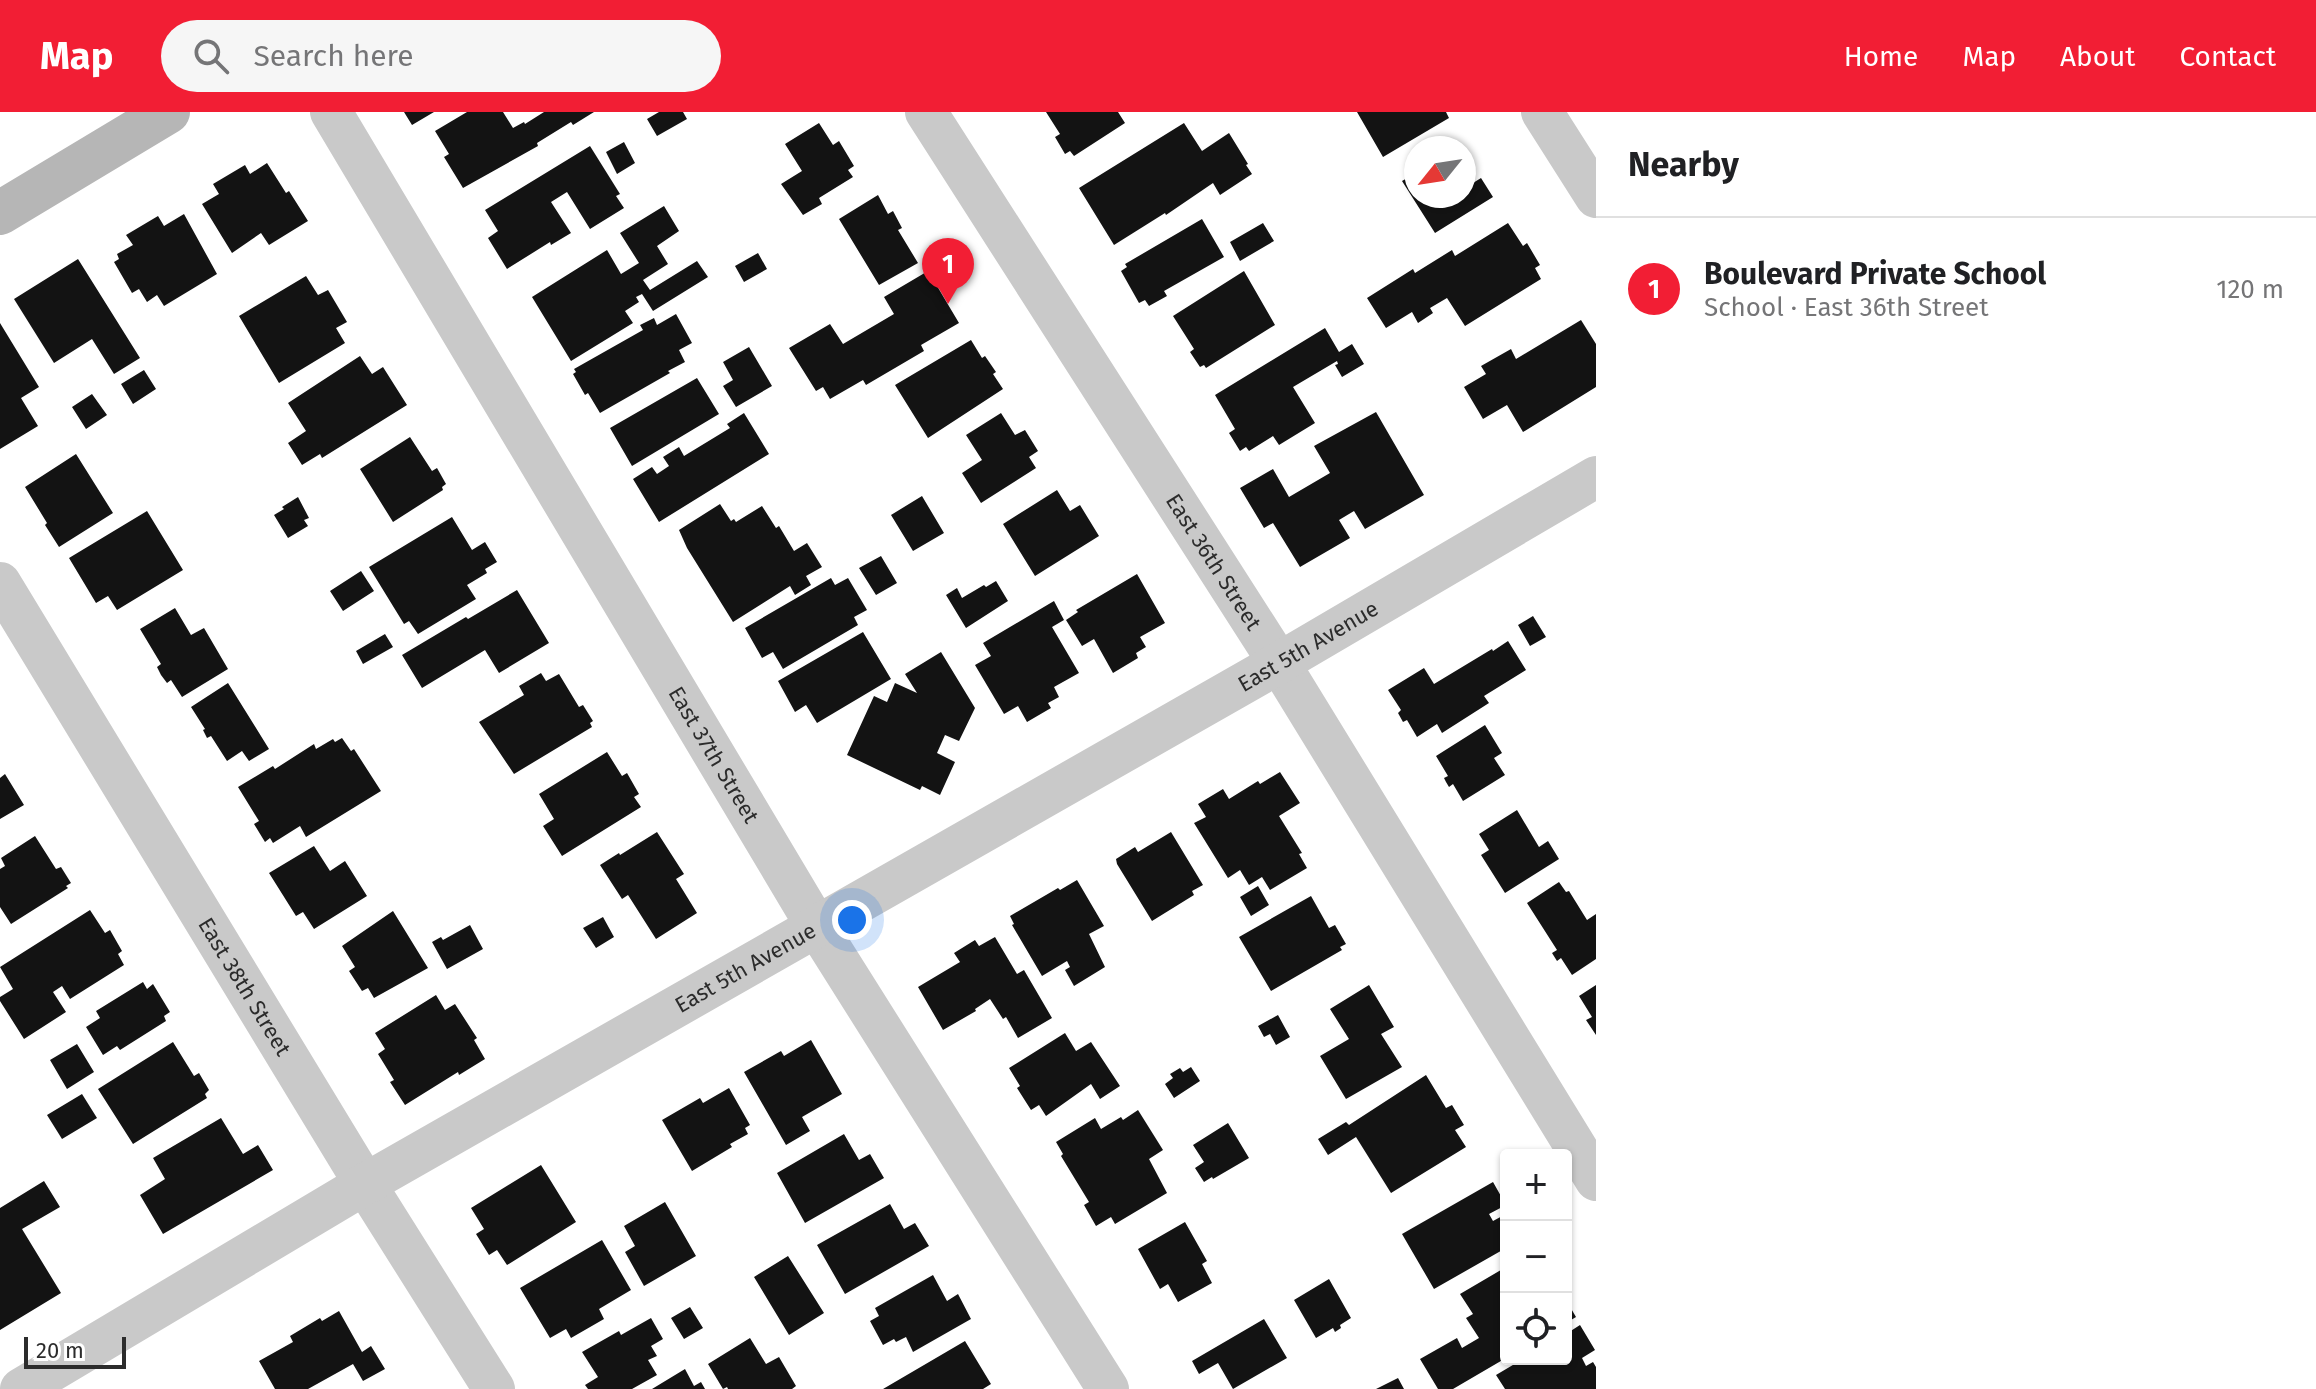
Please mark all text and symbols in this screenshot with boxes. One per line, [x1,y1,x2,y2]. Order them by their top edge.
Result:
search box [161,20,721,92]
text: Map [40,33,113,79]
icon: search [189,34,233,78]
text: Search here [253,38,414,74]
text: Home [1844,40,1918,73]
text: Map [1962,40,2016,73]
text: About [2060,40,2135,73]
text: Contact [2179,40,2276,73]
north arrow [1404,136,1476,208]
text: Nearby [1628,144,1739,185]
pin: 1 [922,238,974,304]
text: Boulevard Private School [1704,256,2046,292]
text: 1 [1648,274,1660,305]
text: 120 m [2216,274,2284,305]
text: School · East 36th Street [1704,292,1989,323]
street label: East 36th Street [1160,489,1267,635]
street label: East 5th Avenue [1233,595,1383,698]
street label: East 37th Street [663,681,765,828]
your location [832,900,872,940]
street label: East 38th Street [192,913,297,1061]
street label: East 5th Avenue [670,917,821,1019]
map controls [1500,1149,1572,1365]
button: + [1500,1149,1572,1221]
button: − [1500,1221,1572,1293]
button: locate [1500,1293,1572,1365]
scale bar [24,1333,126,1369]
text: 20 m [36,1337,84,1364]

